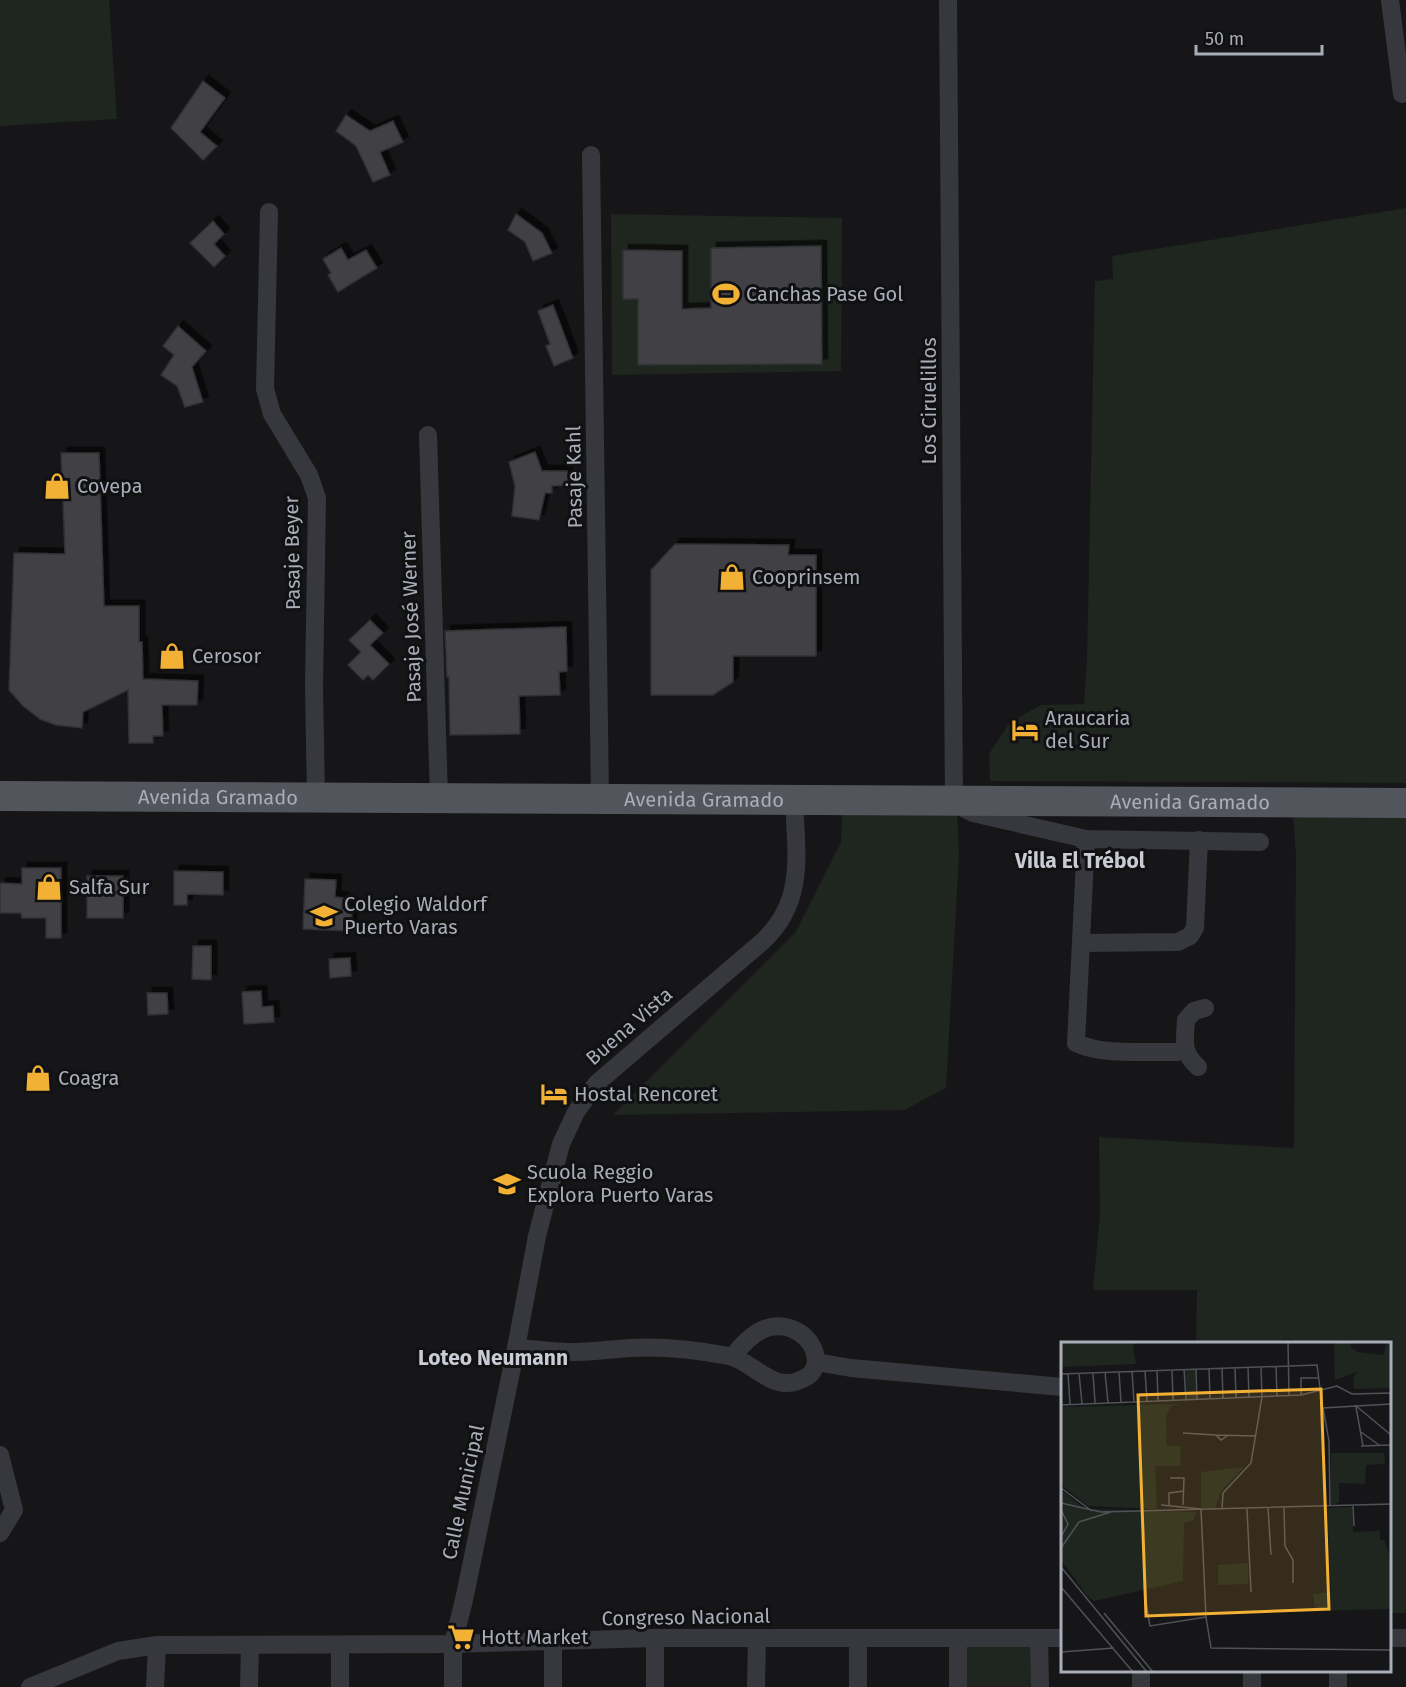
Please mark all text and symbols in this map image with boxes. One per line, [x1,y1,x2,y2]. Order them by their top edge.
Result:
scale bar [1196,18,1322,56]
text: 50 m [1205,28,1244,50]
sports icon: Canchas Pase Gol [711,279,741,309]
place label: Canchas Pase Gol [746,282,903,306]
street label: Los Ciruelillos [917,337,941,465]
street label: Pasaje Kahl [561,425,587,529]
shop icon: Covepa [42,471,72,501]
place label: Covepa [77,474,143,498]
street label: Pasaje Beyer [279,495,305,610]
street label: Pasaje José Werner [396,531,426,703]
shop icon: Cooprinsem [717,562,747,592]
place label: Cooprinsem [752,565,861,589]
shop icon: Cerosor [157,641,187,671]
place label: Cerosor [192,644,262,668]
place label: Araucaria del Sur [1045,706,1130,753]
hotel icon: Araucaria del Sur [1010,715,1040,745]
street label: Avenida Gramado [138,785,298,809]
street label: Avenida Gramado [624,787,784,812]
street label: Avenida Gramado [1110,790,1270,814]
district label: Villa El Trébol [1014,848,1146,874]
shop icon: Salfa Sur [34,872,64,902]
place label: Salfa Sur [69,875,149,899]
place label: Colegio Waldorf Puerto Varas [344,892,488,939]
school or university icon: Colegio Waldorf Puerto Varas [309,901,339,931]
street label: Buena Vista [581,982,677,1070]
shop icon: Coagra [23,1063,53,1093]
place label: Coagra [58,1066,119,1090]
hotel icon: Hostal Rencoret [539,1079,569,1109]
place label: Hostal Rencoret [574,1082,719,1106]
place label: Scuola Reggio Explora Puerto Varas [527,1160,713,1207]
school or university icon: Scuola Reggio Explora Puerto Varas [492,1169,522,1199]
inset map [1061,1342,1391,1672]
district label: Loteo Neumann [418,1345,568,1371]
street label: Calle Municipal [437,1422,489,1562]
street label: Congreso Nacional [601,1604,771,1630]
supermarket icon: Hott Market [446,1622,476,1652]
place label: Hott Market [481,1625,589,1649]

